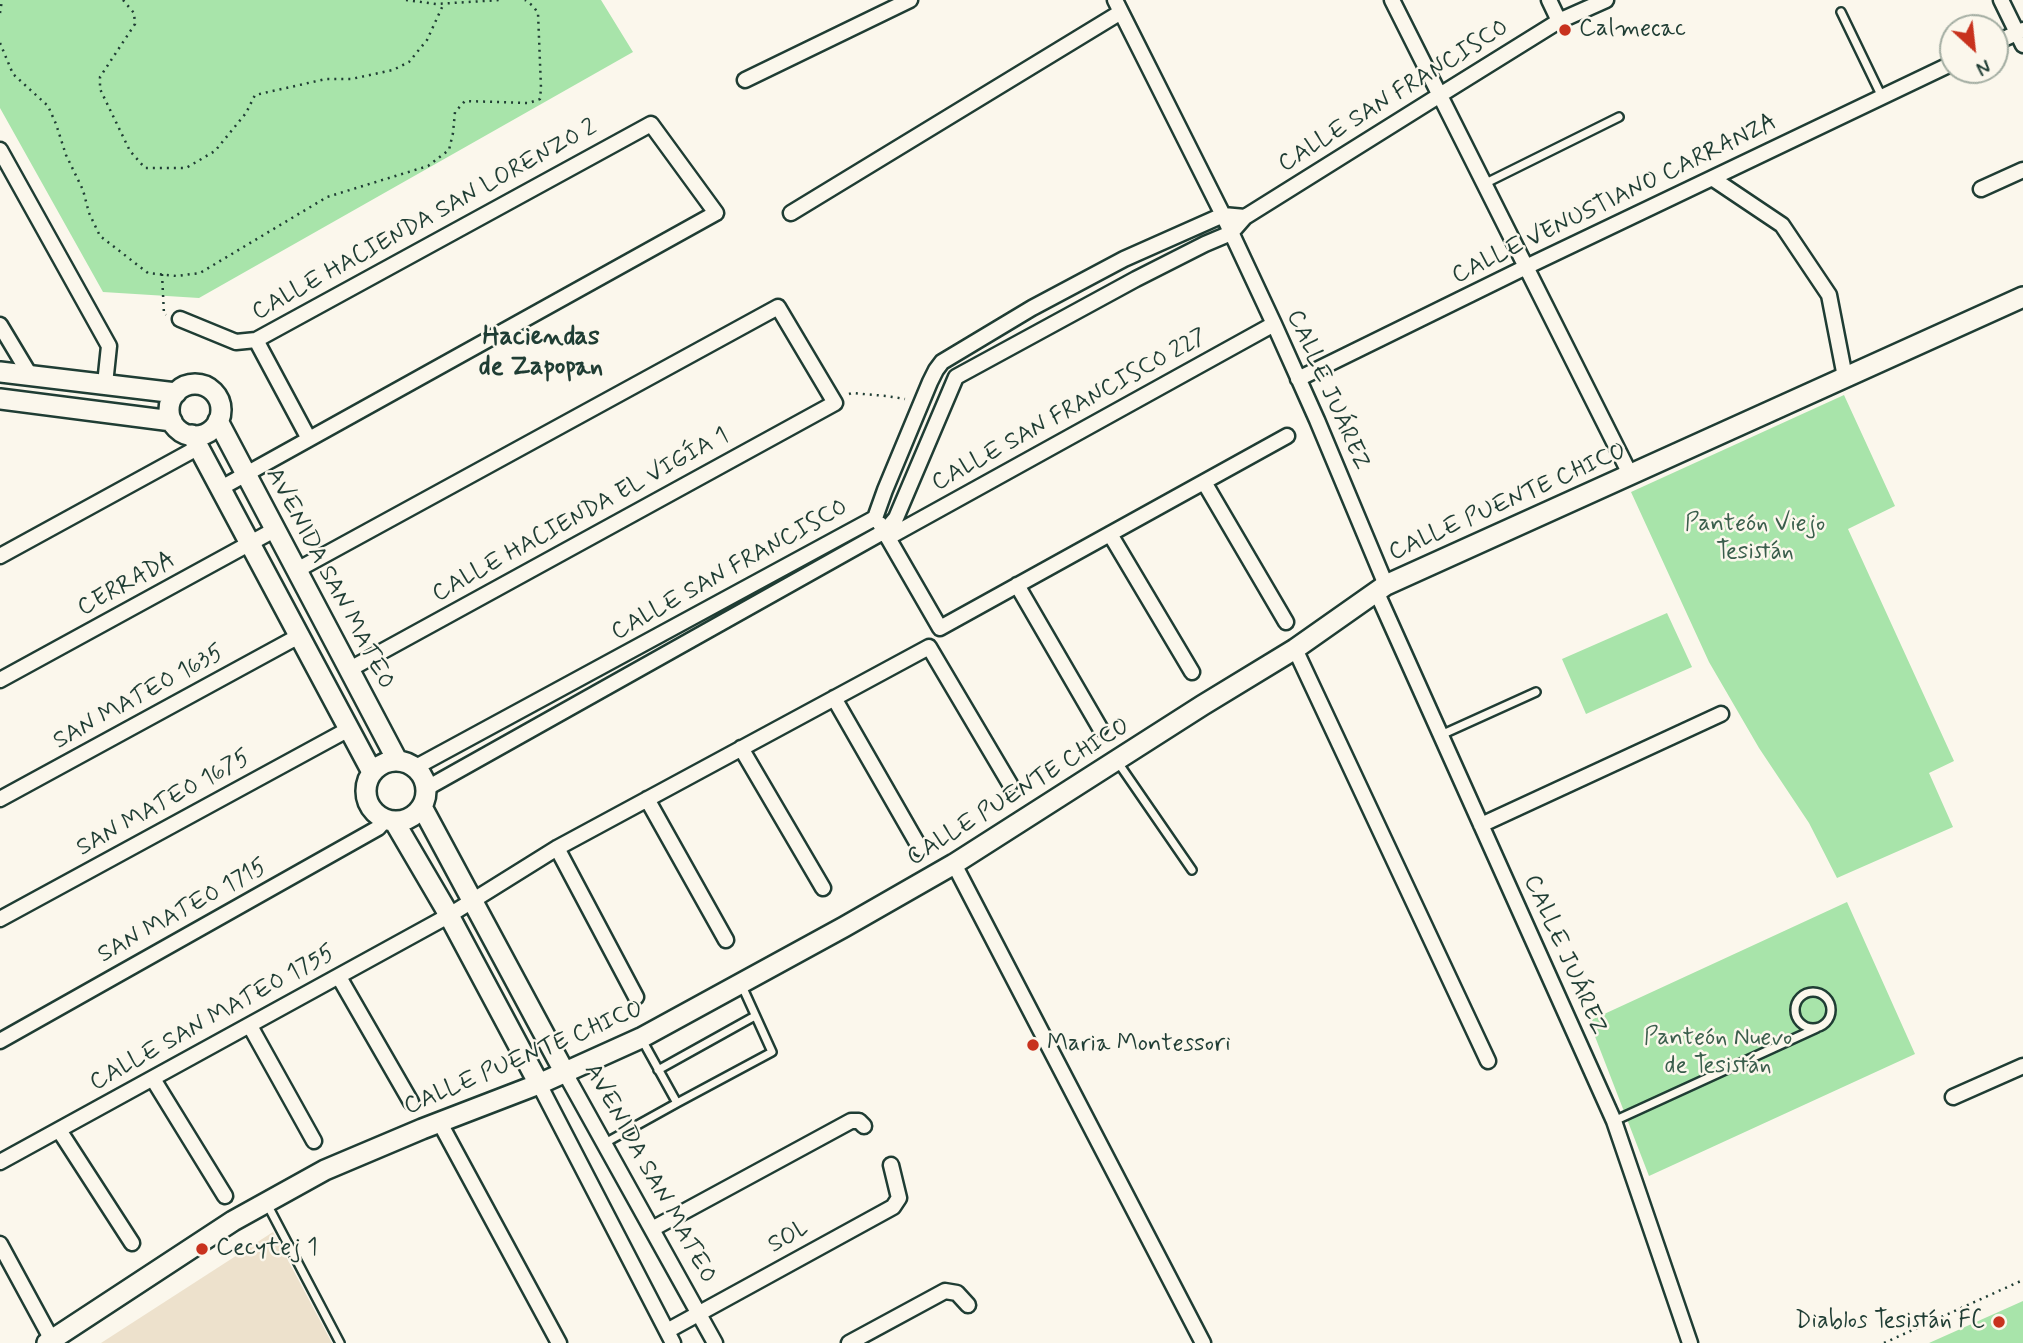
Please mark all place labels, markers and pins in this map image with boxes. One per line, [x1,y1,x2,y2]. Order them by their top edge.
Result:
place label: Calmecac [1579,16,1686,44]
marker: Calmecac [1557,22,1573,38]
place label: Maria Montessori [1047,1031,1231,1059]
marker: Maria Montessori [1025,1037,1041,1053]
place label: Cecytej 1 [216,1235,318,1263]
marker: Cecytej 1 [194,1241,210,1257]
place label: Diablos Tesistán FC [1795,1308,1985,1336]
marker: Diablos Tesistán FC [1991,1314,2007,1330]

